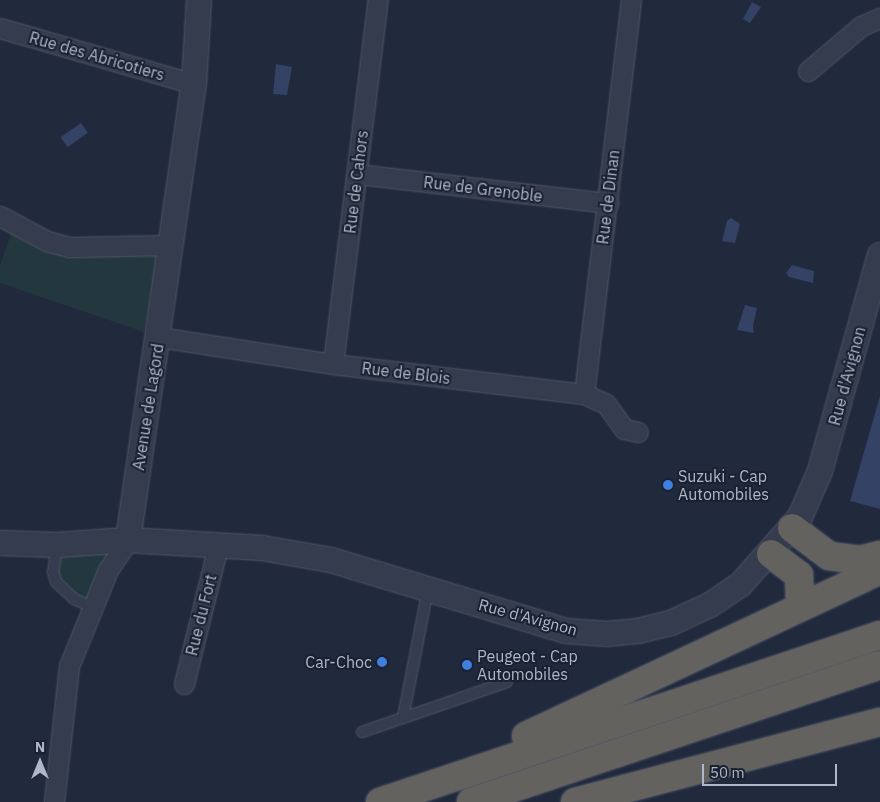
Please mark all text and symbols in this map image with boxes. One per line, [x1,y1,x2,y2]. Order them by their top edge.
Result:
street label: Rue des Abricotiers [27,27,167,85]
street label: Rue de Cahors [340,129,372,235]
street label: Rue de Dinan [593,149,623,245]
street label: Rue de Grenoble [422,172,544,206]
street label: Rue d'Avignon [825,324,869,428]
street label: Avenue de Lagord [129,342,167,472]
street label: Rue de Blois [361,358,451,388]
place label: Suzuki - Cap Automobiles [678,466,769,504]
marker: Suzuki - Cap Automobiles [662,479,674,491]
street label: Rue du Fort [182,572,220,658]
street label: Rue d'Avignon [476,595,580,639]
place label: Peugeot - Cap Automobiles [477,646,578,684]
place label: Car-Choc [305,652,372,672]
marker: Car-Choc [376,656,388,668]
marker: Peugeot - Cap Automobiles [461,659,473,671]
north arrow [15,737,65,787]
text: N [35,738,45,756]
scale bar [705,754,840,786]
text: 50 m [710,763,745,782]

